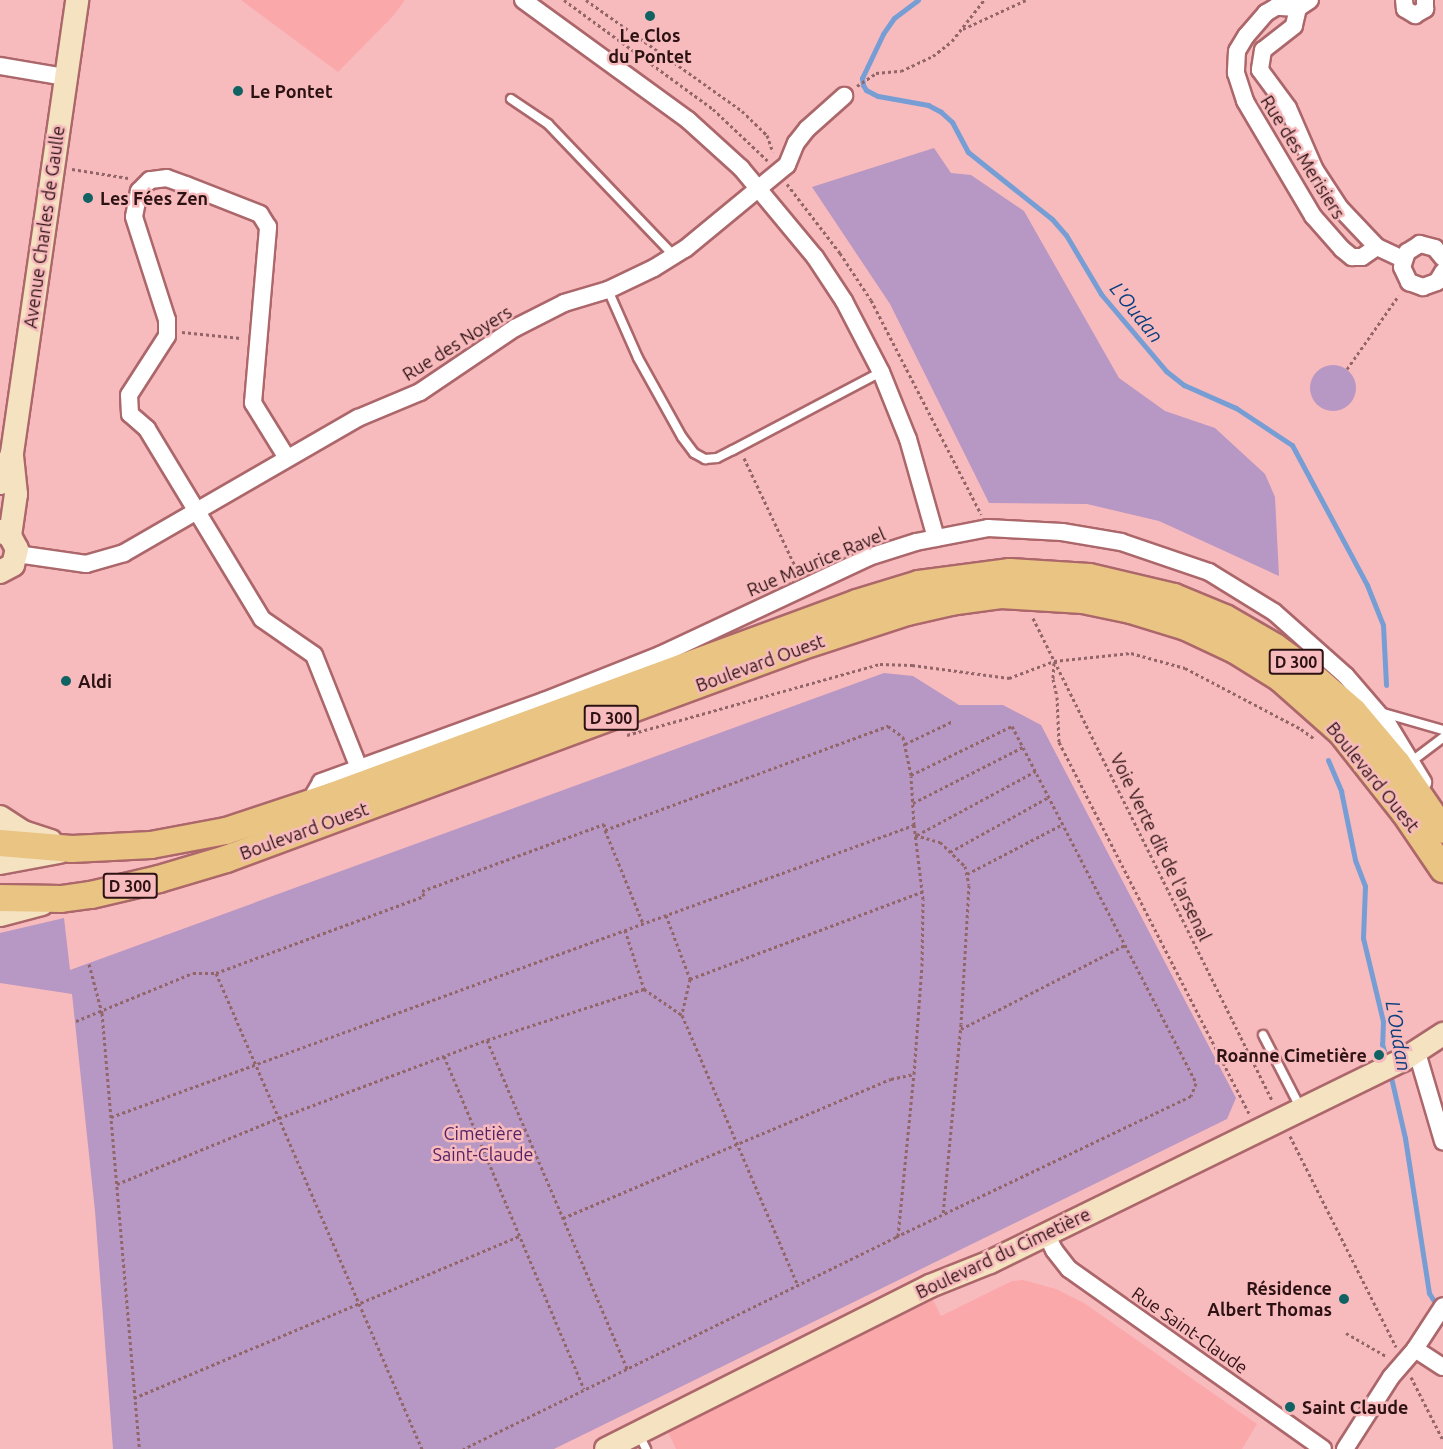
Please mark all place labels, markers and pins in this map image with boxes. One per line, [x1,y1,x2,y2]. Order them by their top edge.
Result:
marker: Le Clos du Pontet [643,9,657,23]
place label: Le Clos du Pontet [608,25,692,68]
place label: Le Pontet [250,80,333,102]
marker: Le Pontet [231,84,245,98]
place label: Les Fées Zen [100,187,208,209]
marker: Les Fées Zen [81,191,95,205]
place label: Aldi [78,670,112,692]
marker: Aldi [59,674,73,688]
place label: Roanne Cimetière [1216,1044,1367,1066]
marker: Roanne Cimetière [1372,1048,1386,1062]
place label: Résidence Albert Thomas [1207,1278,1332,1320]
marker: Résidence Albert Thomas [1337,1292,1351,1306]
place label: Saint Claude [1302,1396,1408,1418]
marker: Saint Claude [1283,1400,1297,1414]

